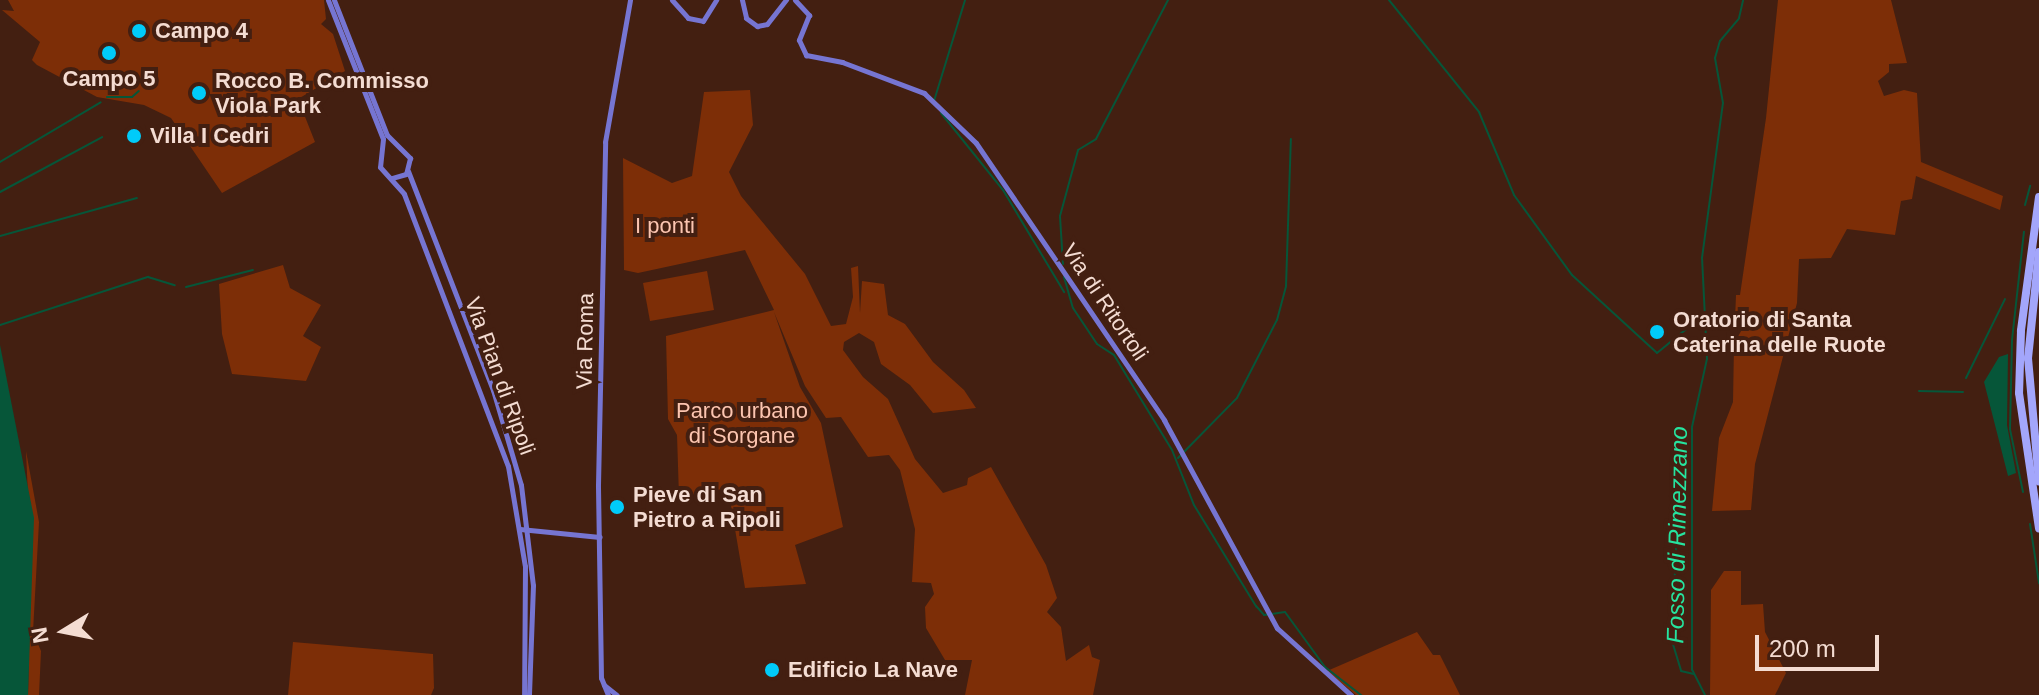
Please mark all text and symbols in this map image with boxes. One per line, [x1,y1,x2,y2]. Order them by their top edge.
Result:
place label: Campo 4 [155,18,248,44]
marker: Campo 4 [130,22,148,40]
marker: Campo 5 [100,44,118,62]
place label: Campo 5 [63,66,155,92]
place label: Rocco B. Commisso Viola Park [215,67,429,118]
marker: Rocco B. Commisso Viola Park [190,84,208,102]
place label: Villa I Cedri [150,123,269,149]
marker: Villa I Cedri [125,127,143,145]
park label: I ponti [635,213,695,239]
street label: Via di Ritortoli [1056,239,1154,365]
street label: Via Roma [571,293,599,389]
street label: Via Pian di Ripoli [459,294,541,458]
place label: Oratorio di Santa Caterina delle Ruote [1673,306,1886,358]
marker: Oratorio di Santa Caterina delle Ruote [1648,323,1666,341]
park label: Parco urbano di Sorgane [676,397,808,448]
water label: Fosso di Rimezzano [1661,426,1693,644]
place label: Pieve di San Pietro a Ripoli [633,481,781,532]
marker: Pieve di San Pietro a Ripoli [608,498,626,516]
north arrow [24,591,104,671]
scale bar [1759,619,1883,669]
text: N [26,625,54,645]
text: 200 m [1769,635,1836,662]
place label: Edificio La Nave [788,657,958,683]
marker: Edificio La Nave [763,661,781,679]

